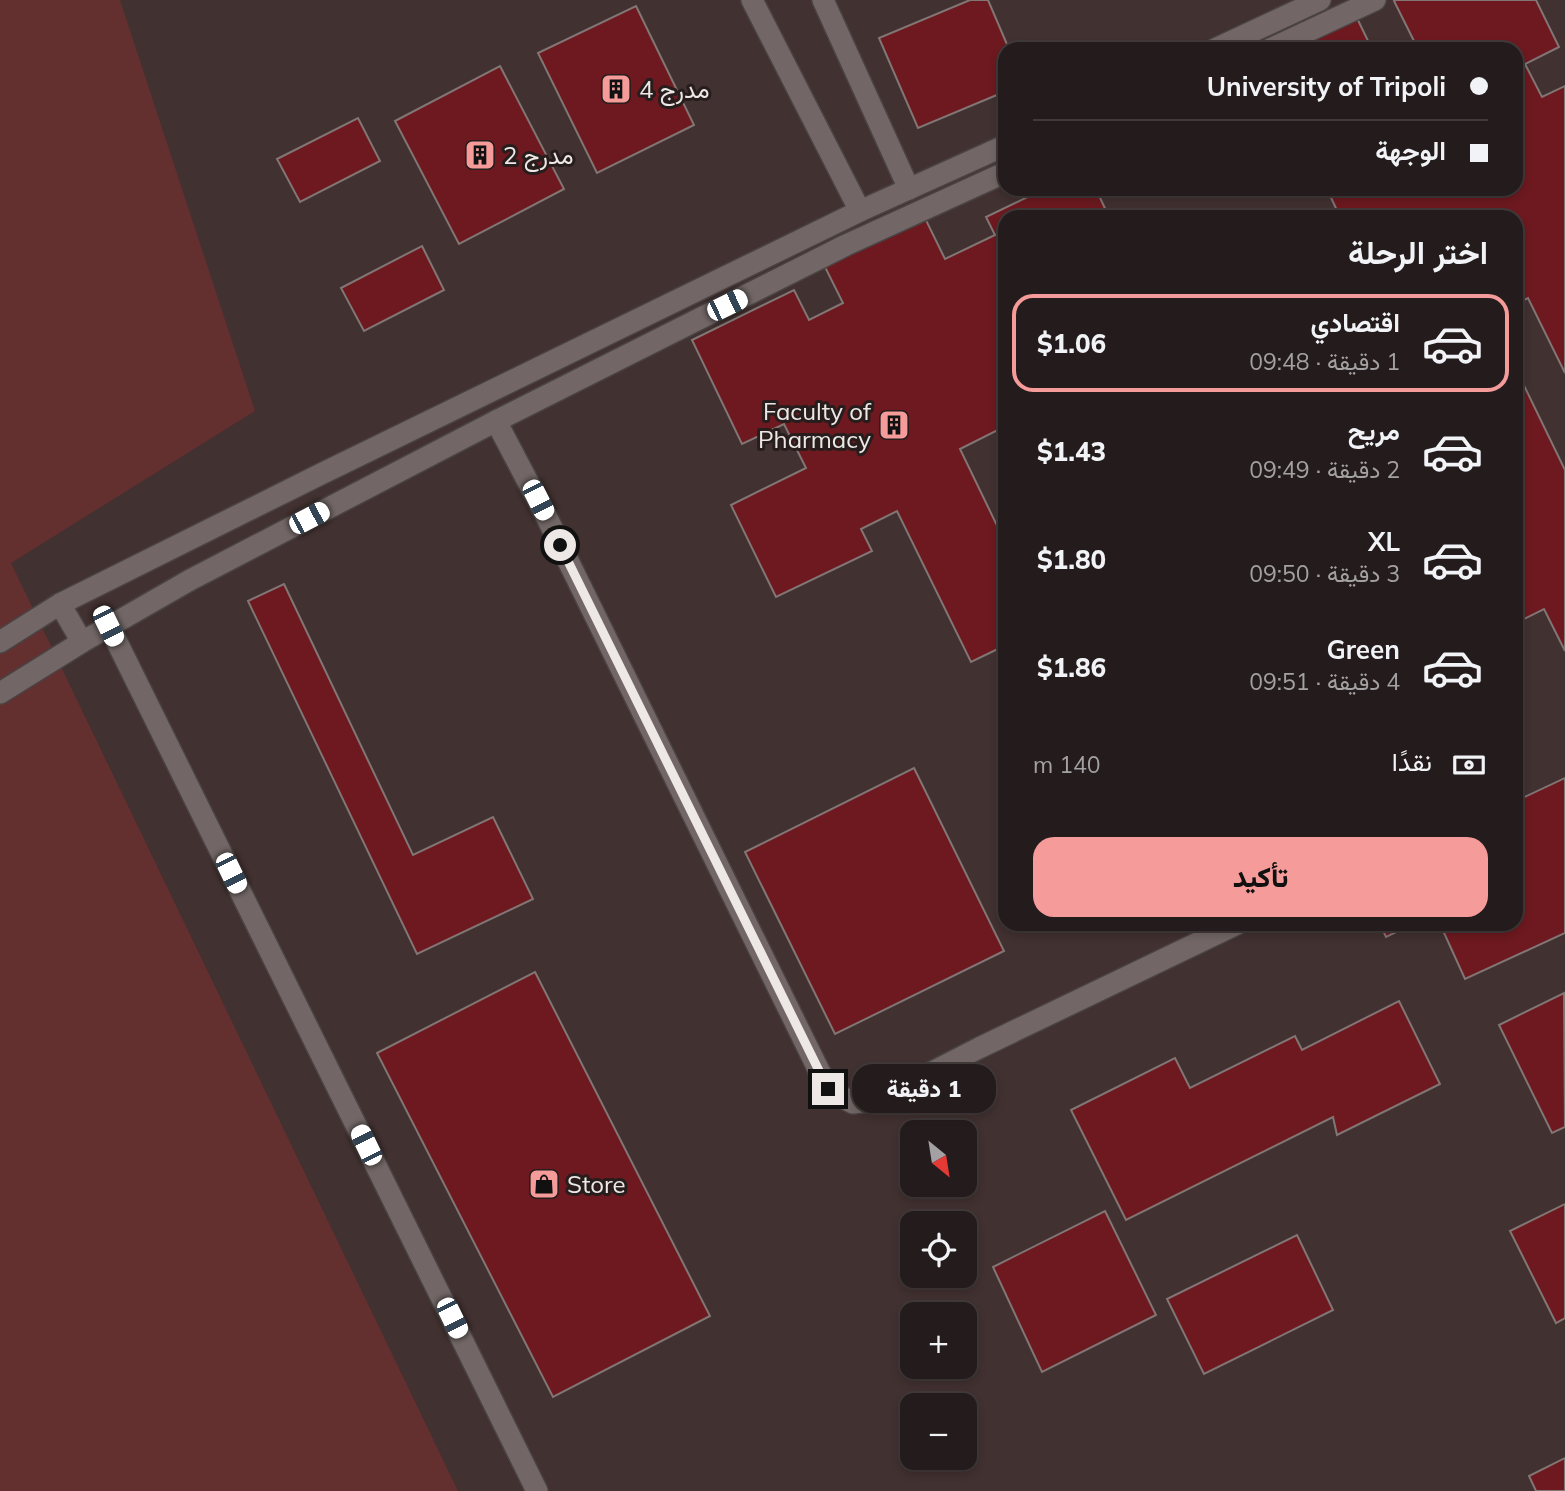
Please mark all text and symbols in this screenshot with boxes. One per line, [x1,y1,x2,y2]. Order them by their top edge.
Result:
text: University of Tripoli [1207,70,1446,103]
building icon: مدرج 4 [599,72,633,106]
place label: مدرج 4 [639,74,710,106]
text: الوجهة [1375,134,1446,167]
building icon: مدرج 2 [463,138,497,172]
place label: مدرج 2 [503,140,574,172]
text: اختر الرحلة [1348,232,1488,272]
car [704,286,751,324]
text: اقتصادي [1311,306,1400,339]
icon: car [1421,312,1484,375]
text: $1.06 [1037,327,1106,360]
text: 1 دقيقة · 09:48 [1249,347,1400,376]
place label: Faculty of Pharmacy [758,396,872,454]
building icon: Faculty of Pharmacy [877,408,911,442]
text: مريح [1348,414,1400,447]
icon: car [1421,420,1484,483]
text: $1.43 [1037,435,1106,468]
text: 2 دقيقة · 09:49 [1249,455,1400,484]
car [520,477,557,523]
car [286,499,333,537]
text: XL [1368,525,1400,558]
icon: car [1421,528,1484,591]
route start [544,529,576,561]
text: $1.80 [1037,543,1106,576]
text: 3 دقيقة · 09:50 [1249,559,1400,588]
car [90,603,127,649]
text: Green [1327,633,1400,666]
icon: car [1421,636,1484,699]
text: $1.86 [1037,651,1106,684]
text: 4 دقيقة · 09:51 [1249,667,1400,696]
text: نقدًا [1392,745,1432,778]
icon: cash [1450,746,1488,784]
text: 140 m [1033,750,1101,779]
button: تأكيد [1033,837,1488,917]
car [213,850,250,896]
callout: 1 دقيقة [852,1064,996,1114]
route end [812,1073,844,1105]
text: 1 دقيقة [887,1074,961,1103]
north arrow [900,1120,976,1197]
map controls [900,1120,977,1470]
car [348,1122,385,1168]
shop icon: Store [527,1167,561,1201]
place label: Store [567,1169,626,1199]
button: locate [900,1211,977,1288]
car [434,1295,471,1341]
button: + [900,1302,977,1379]
button: − [900,1393,977,1470]

